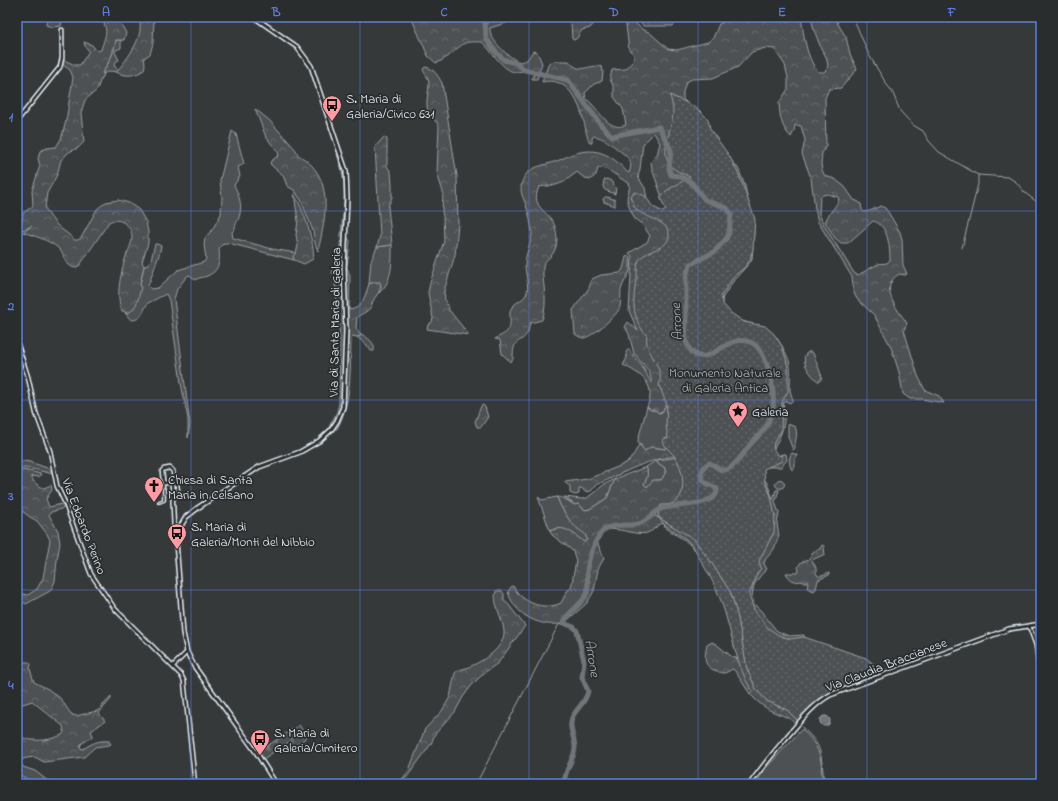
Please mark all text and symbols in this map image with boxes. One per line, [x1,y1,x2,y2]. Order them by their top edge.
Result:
text: A [102,3,110,22]
text: B [271,3,281,22]
text: C [440,3,448,22]
text: D [608,3,619,22]
text: E [778,3,786,22]
text: F [947,3,957,22]
place label: S. Maria di Galeria/Civico 631 [346,90,434,124]
bus stop icon: S. Maria di Galeria/Civico 631 [321,94,343,122]
text: 1 [9,108,14,127]
street label: Via di Santa Maria di Galeria [325,247,346,398]
text: 2 [7,297,15,316]
water label: Arrone [666,302,689,341]
park label: Monumento Naturale di Galeria Antica [669,364,781,398]
place icon: Galeria [727,400,749,428]
place label: Galeria [752,403,789,422]
place label: Chiesa di Santa Maria in Celsano [168,471,254,505]
street label: Via Edoardo Perino [56,475,111,578]
church icon: Chiesa di Santa Maria in Celsano [143,475,165,503]
text: 3 [7,487,14,506]
place label: S. Maria di Galeria/Monti del Nibbio [191,518,315,552]
bus stop icon: S. Maria di Galeria/Monti del Nibbio [166,522,188,550]
street label: Via Claudia Braccianese [822,633,950,698]
water label: Arrone [578,638,605,679]
text: 4 [7,676,14,695]
place label: S. Maria di Galeria/Cimitero [274,724,358,758]
bus stop icon: S. Maria di Galeria/Cimitero [249,728,271,756]

